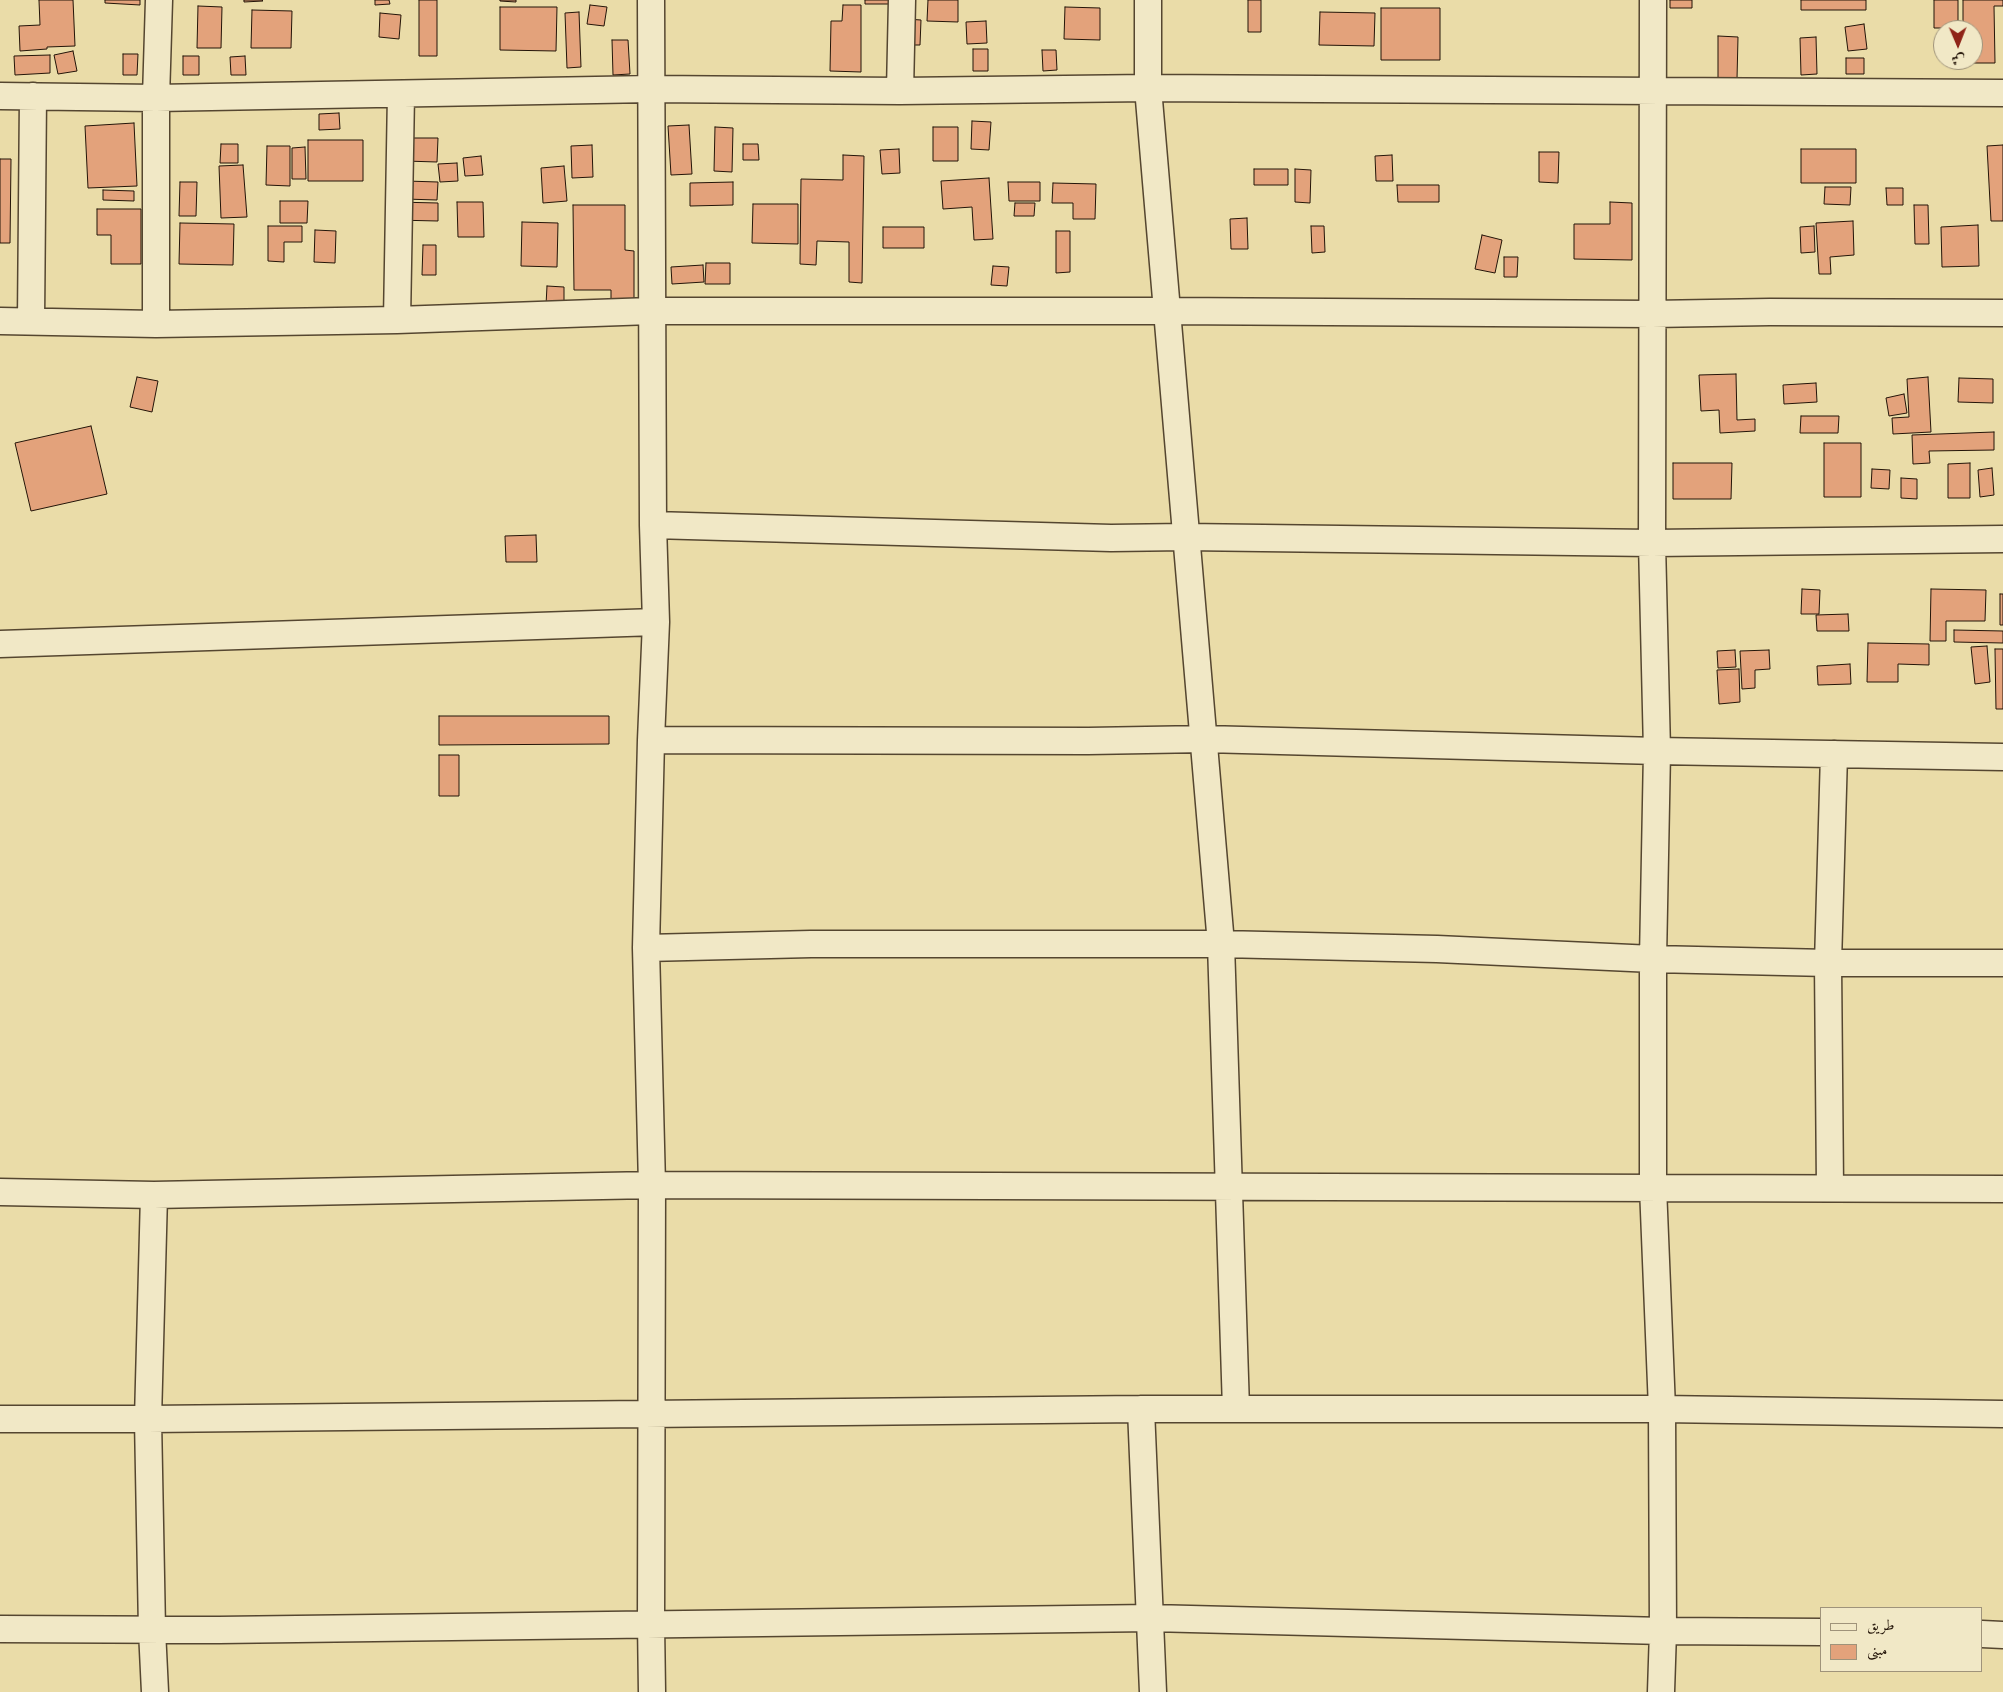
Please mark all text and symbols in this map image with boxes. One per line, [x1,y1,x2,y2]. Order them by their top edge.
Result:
north arrow [1933,20,1983,70]
text: ش [1951,51,1965,68]
legend [1820,1607,1983,1672]
text: طريق [1867,1616,1894,1634]
text: مبنى [1867,1641,1887,1659]

